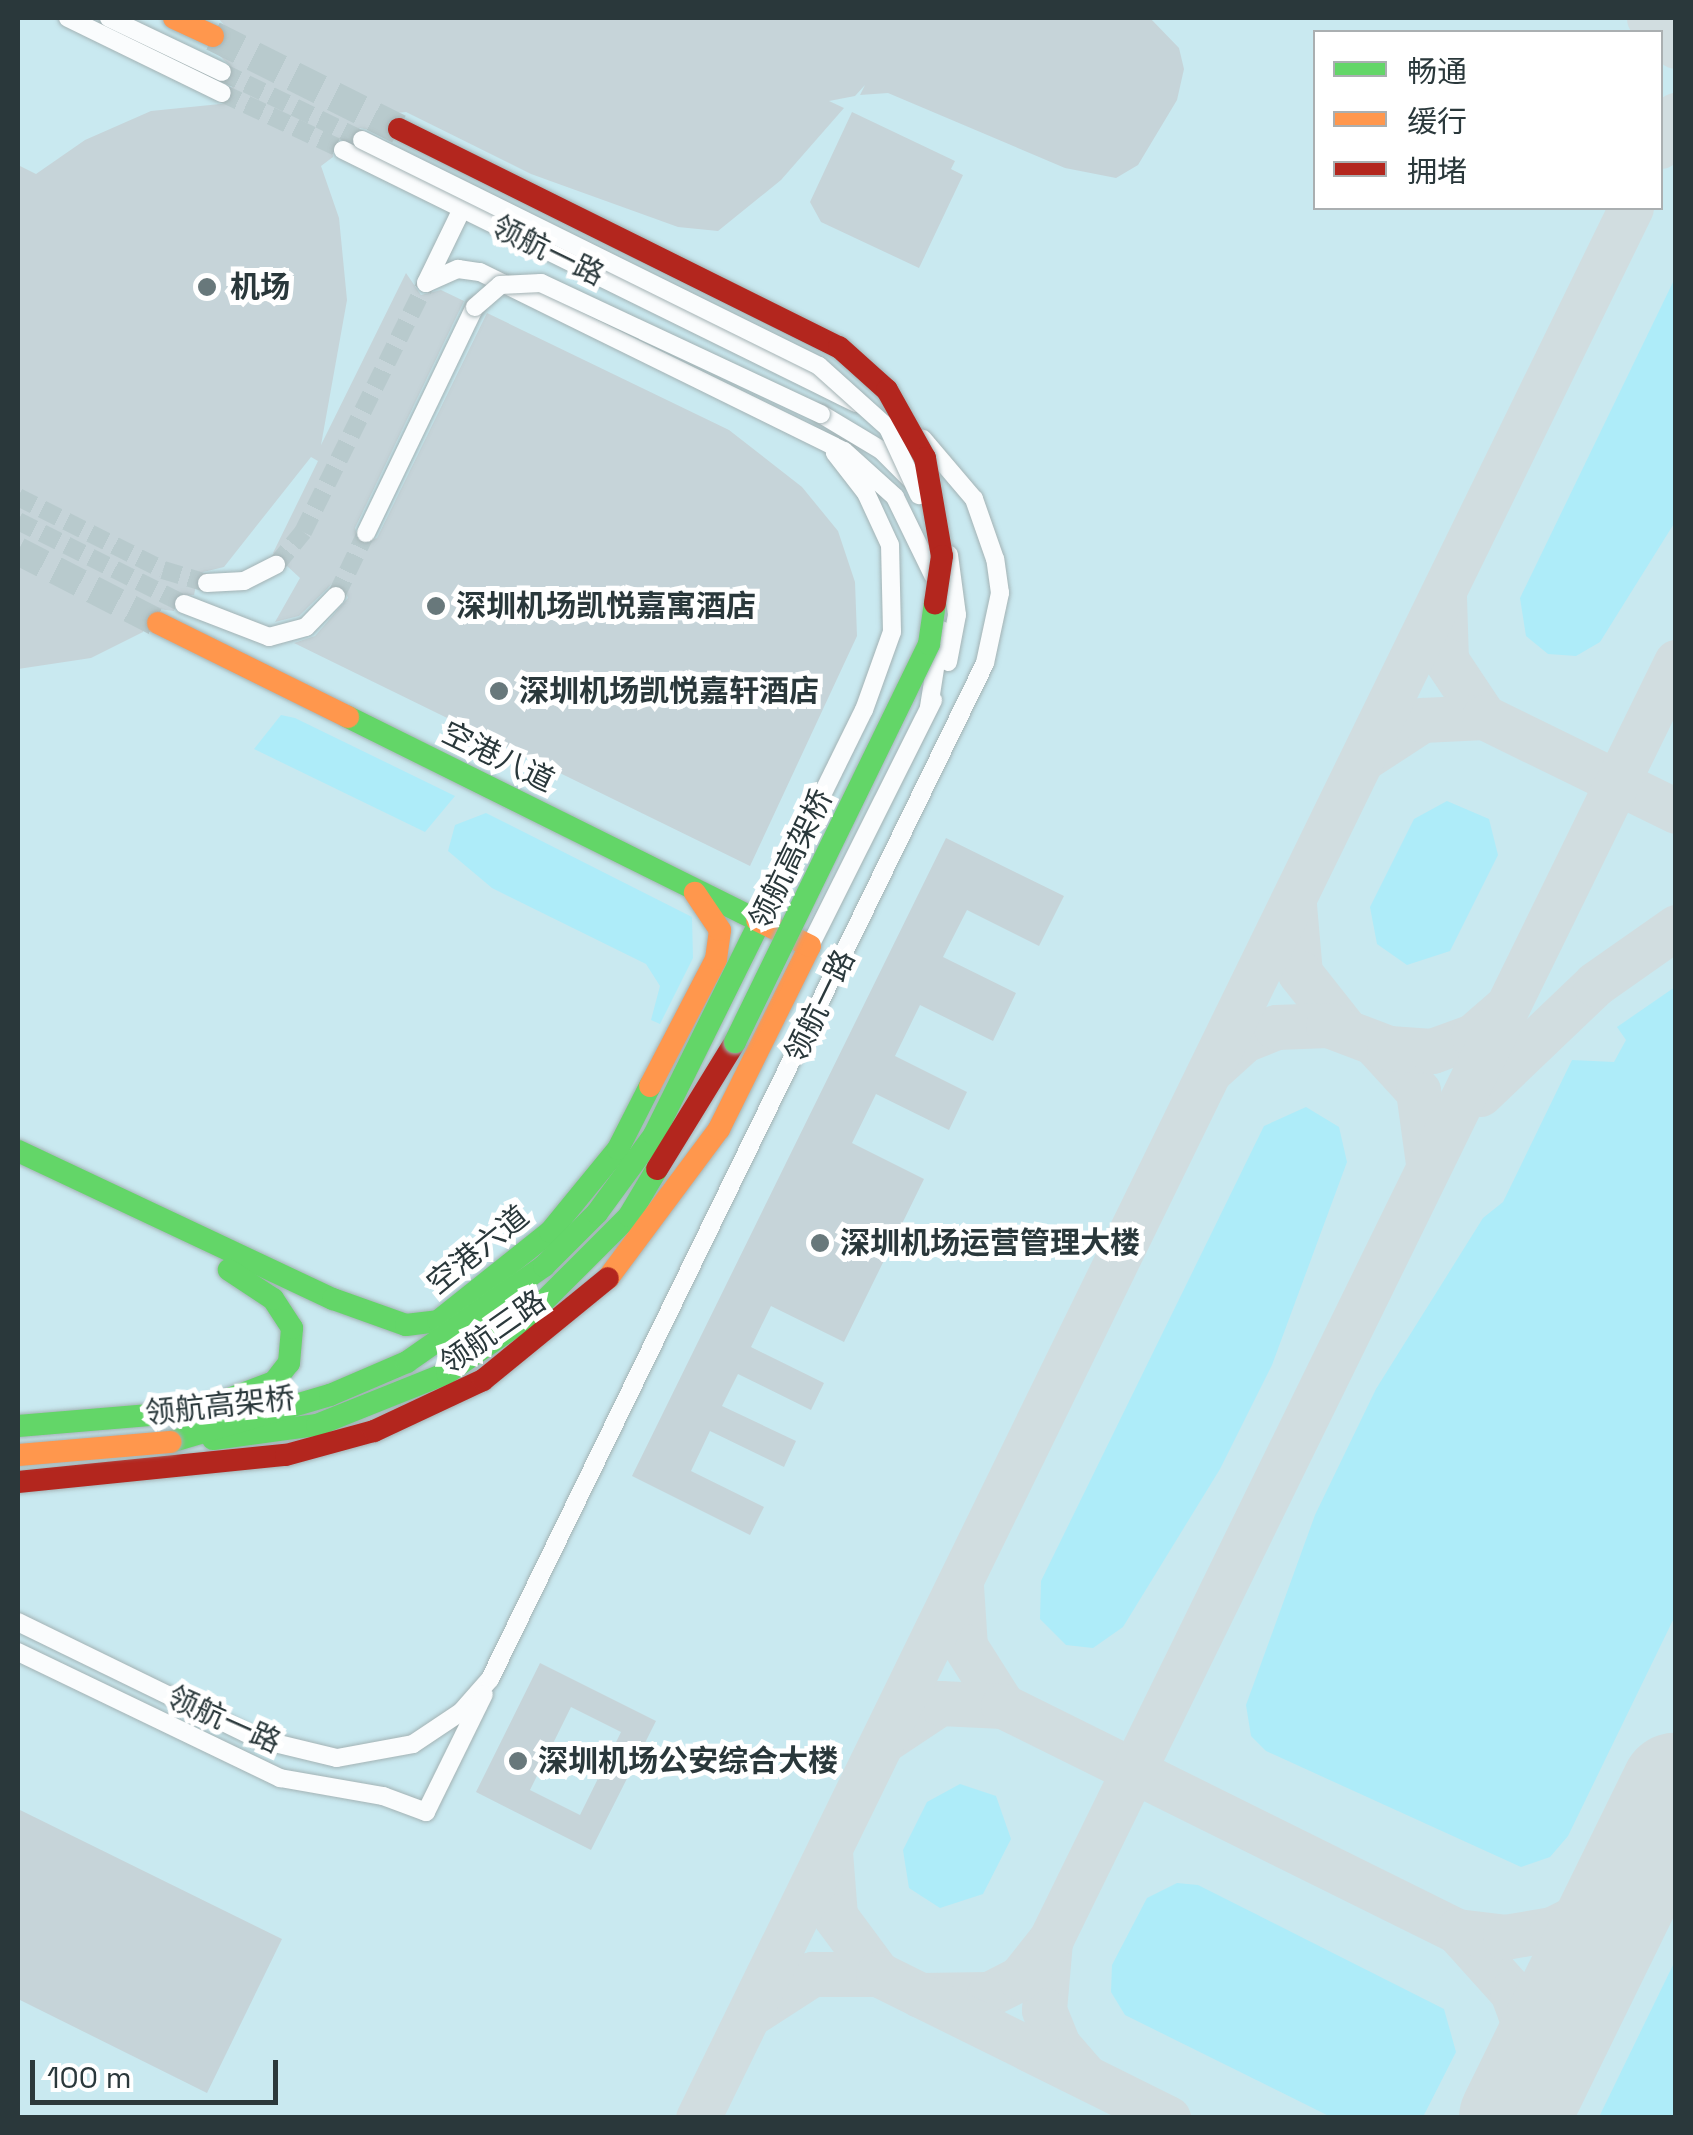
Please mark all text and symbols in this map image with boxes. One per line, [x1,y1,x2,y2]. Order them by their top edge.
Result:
legend [1313,30,1663,210]
text: 畅通 [1407,52,1467,91]
text: 缓行 [1407,102,1467,141]
text: 拥堵 [1407,152,1467,191]
street label: 领航一路 [486,209,610,293]
place label: 机场 [230,269,290,305]
marker: 机场 [194,274,220,300]
place label: 深圳机场凯悦嘉寓酒店 [456,588,756,624]
marker: 深圳机场凯悦嘉寓酒店 [425,595,447,617]
place label: 深圳机场凯悦嘉轩酒店 [519,673,819,709]
marker: 深圳机场凯悦嘉轩酒店 [488,680,510,702]
street label: 空港八道 [436,715,560,799]
street label: 领航高架桥 [742,784,840,934]
street label: 领航一路 [778,944,862,1068]
street label: 空港六道 [420,1198,536,1302]
place label: 深圳机场运营管理大楼 [840,1225,1140,1261]
marker: 深圳机场运营管理大楼 [809,1232,831,1254]
street label: 领航三路 [434,1283,552,1381]
street label: 领航高架桥 [144,1380,296,1432]
street label: 领航一路 [162,1679,286,1761]
place label: 深圳机场公安综合大楼 [538,1743,838,1779]
marker: 深圳机场公安综合大楼 [507,1750,529,1772]
scale bar [35,2040,282,2102]
text: 100 m [47,2058,132,2097]

